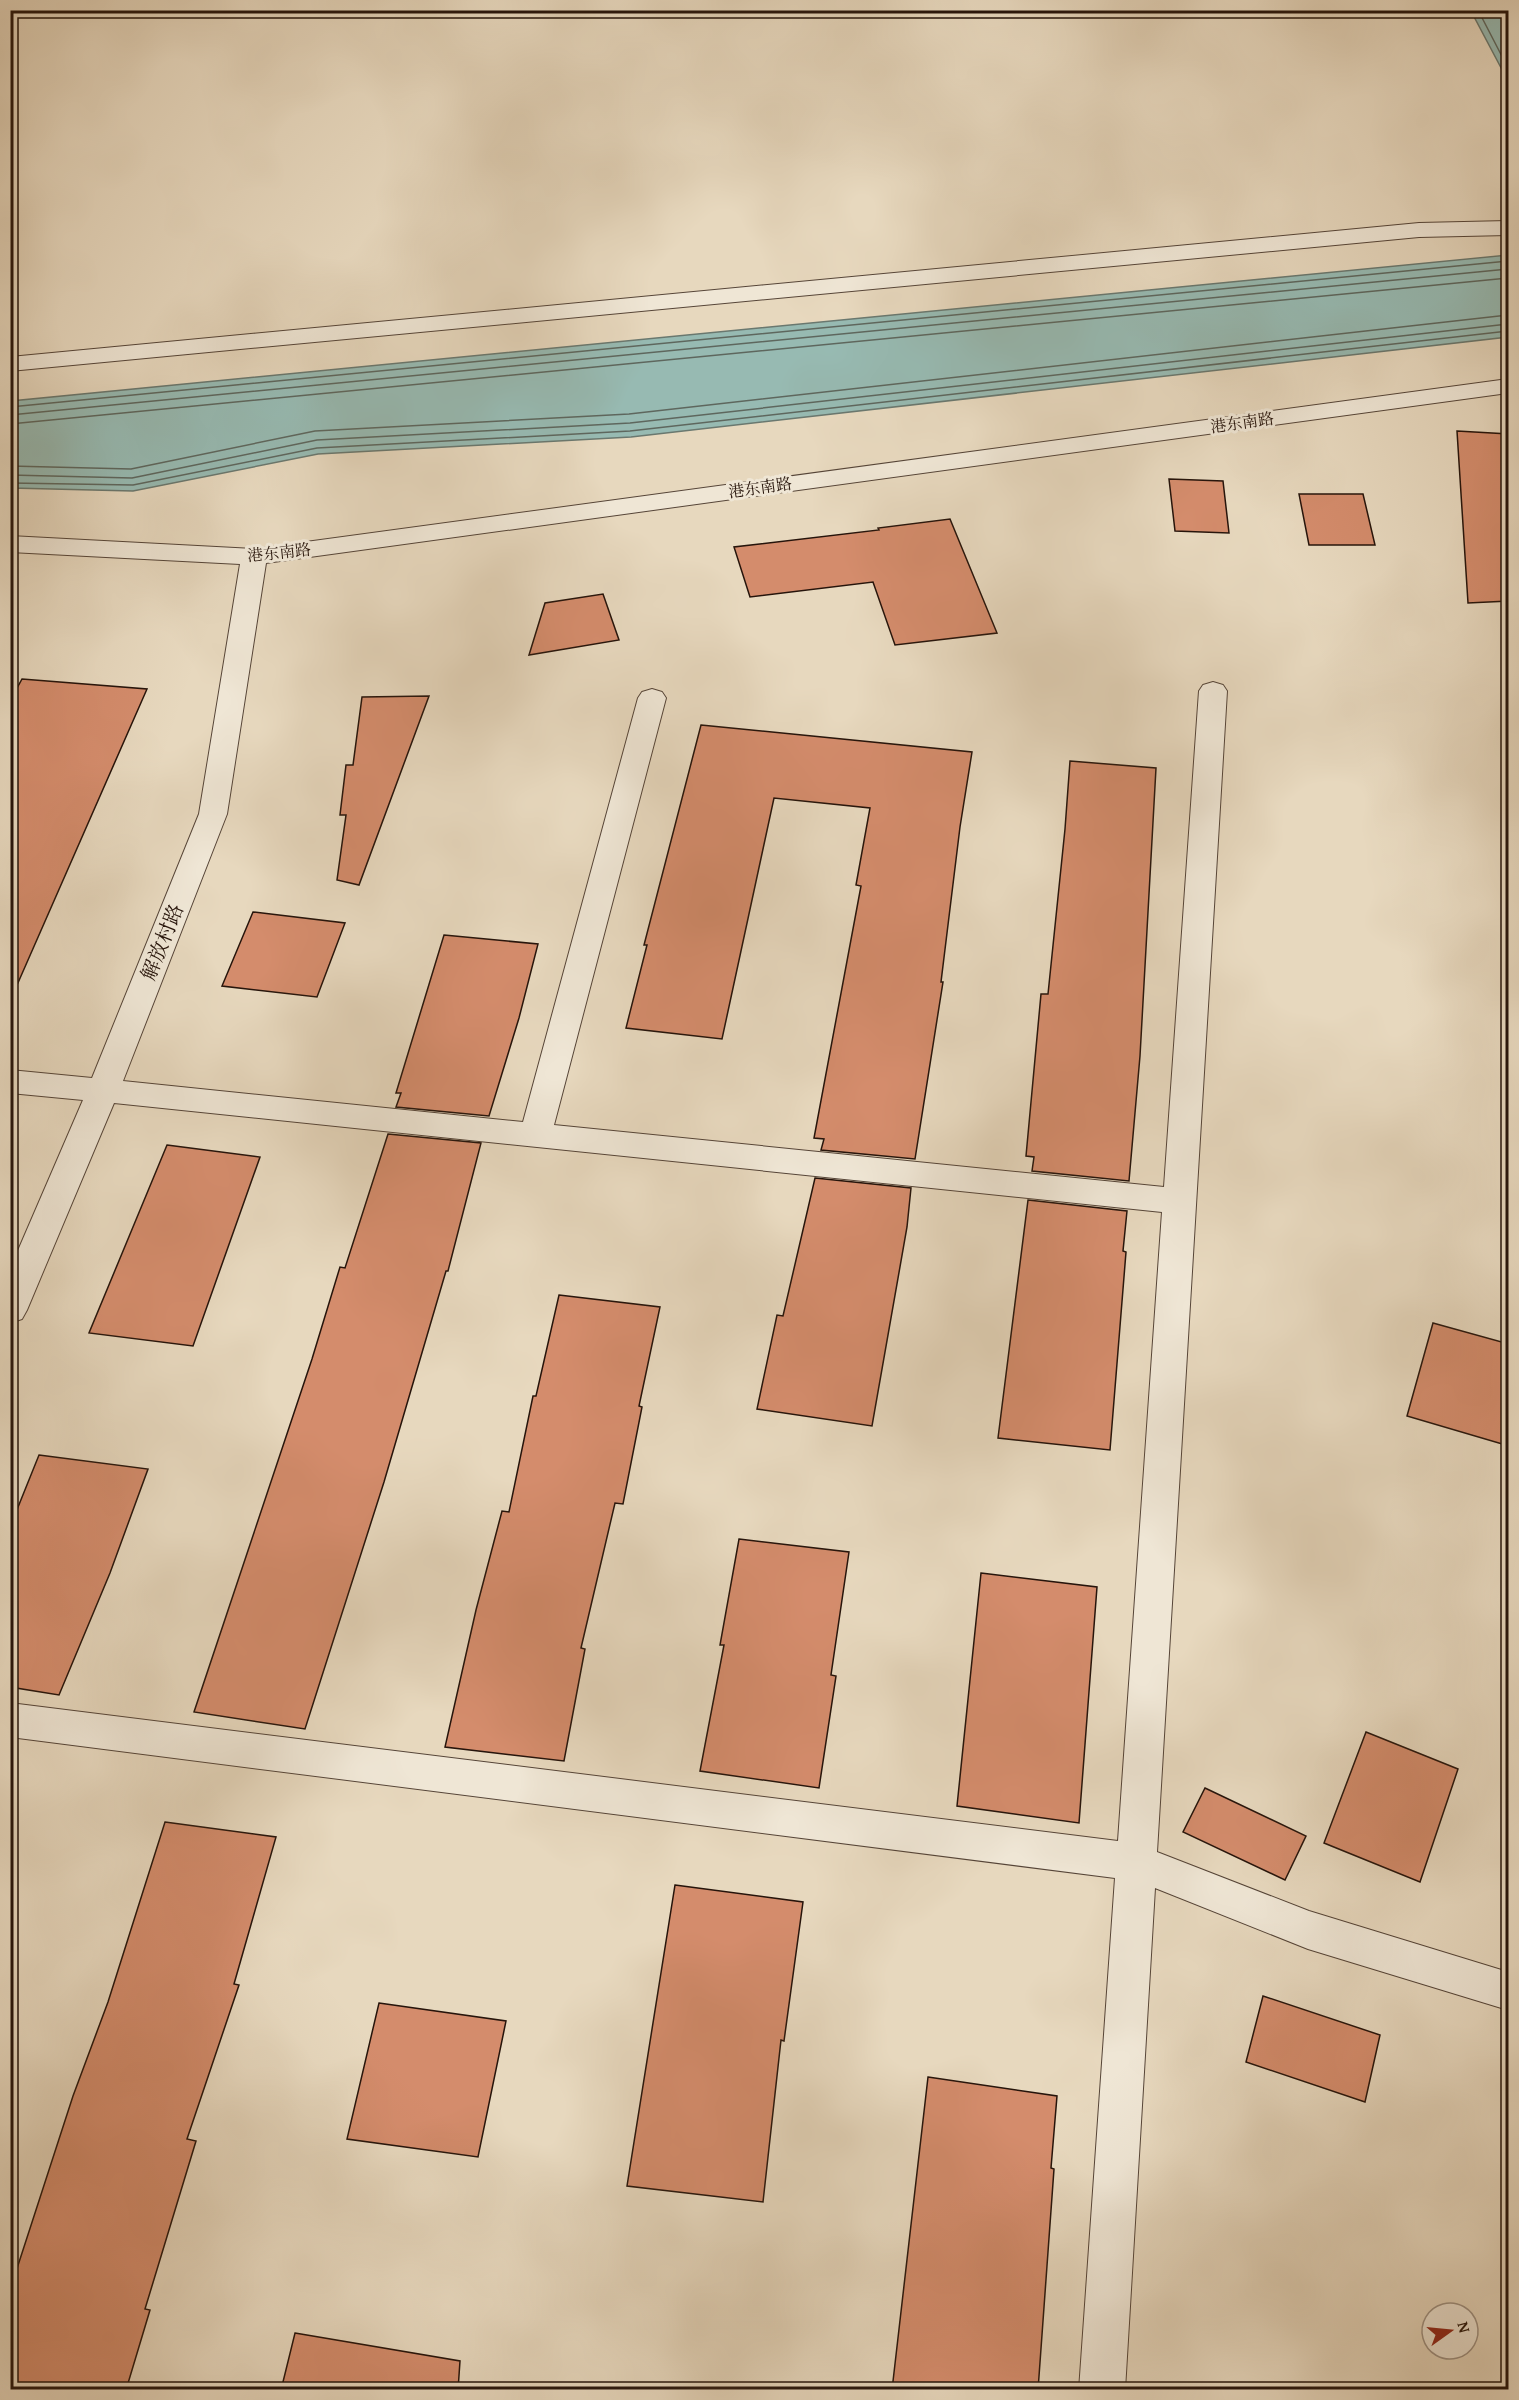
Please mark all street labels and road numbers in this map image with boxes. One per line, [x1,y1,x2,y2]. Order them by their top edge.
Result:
street label: 港东南路 [1209,406,1275,438]
street label: 港东南路 [727,471,793,503]
street label: 港东南路 [246,537,312,567]
street label: 解放村路 [133,899,190,984]

